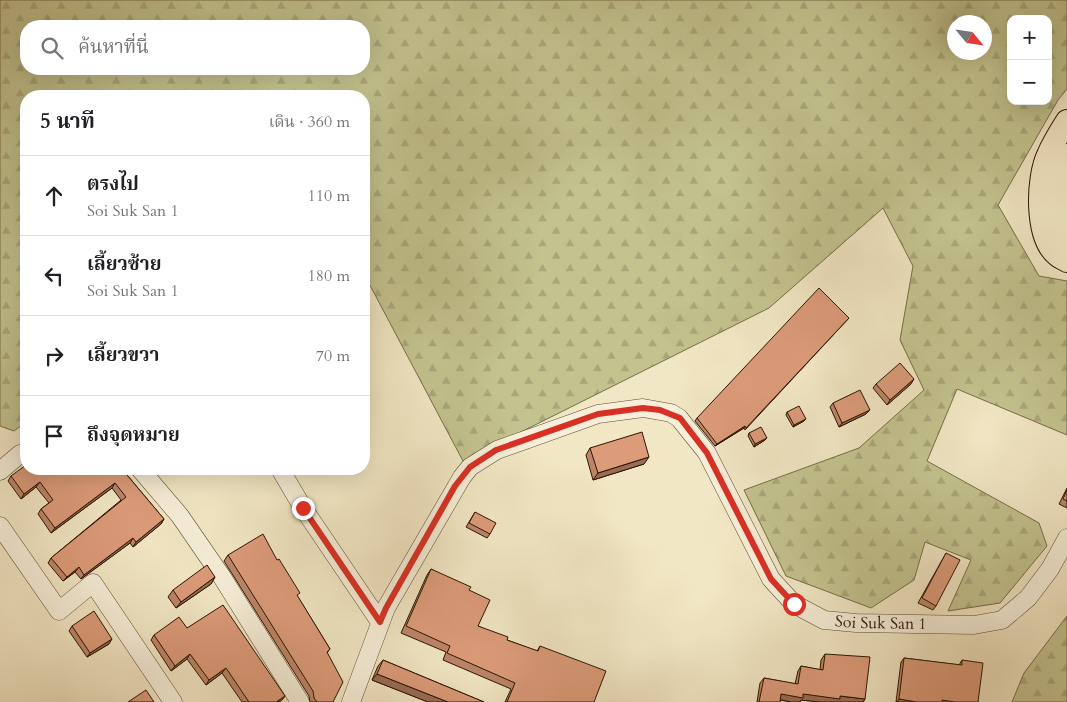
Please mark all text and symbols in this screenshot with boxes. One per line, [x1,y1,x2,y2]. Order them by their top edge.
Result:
north arrow [947,15,992,60]
map controls [1007,15,1052,105]
button: + [1007,15,1052,60]
search box [20,20,370,75]
icon: search [38,34,66,62]
text: ค้นหาที่นี่ [78,34,149,60]
button: − [1007,60,1052,105]
text: 5 นาที [40,107,95,136]
text: เดิน · 360 m [269,111,350,133]
text: ตรงไป [87,171,139,197]
icon: ahead [40,182,68,210]
text: 110 m [308,185,350,207]
text: Soi Suk San 1 [87,200,179,222]
text: เลี้ยวซ้าย [87,251,161,277]
icon: left [40,262,68,290]
text: 180 m [308,265,350,287]
text: Soi Suk San 1 [87,280,179,302]
icon: right [40,342,68,370]
text: เลี้ยวขวา [87,342,159,368]
text: 70 m [316,345,350,367]
icon: arrive [40,422,68,450]
text: ถึงจุดหมาย [87,422,180,448]
route end [292,497,315,520]
route start [783,593,806,616]
street label: Soi Suk San 1 [834,610,927,635]

